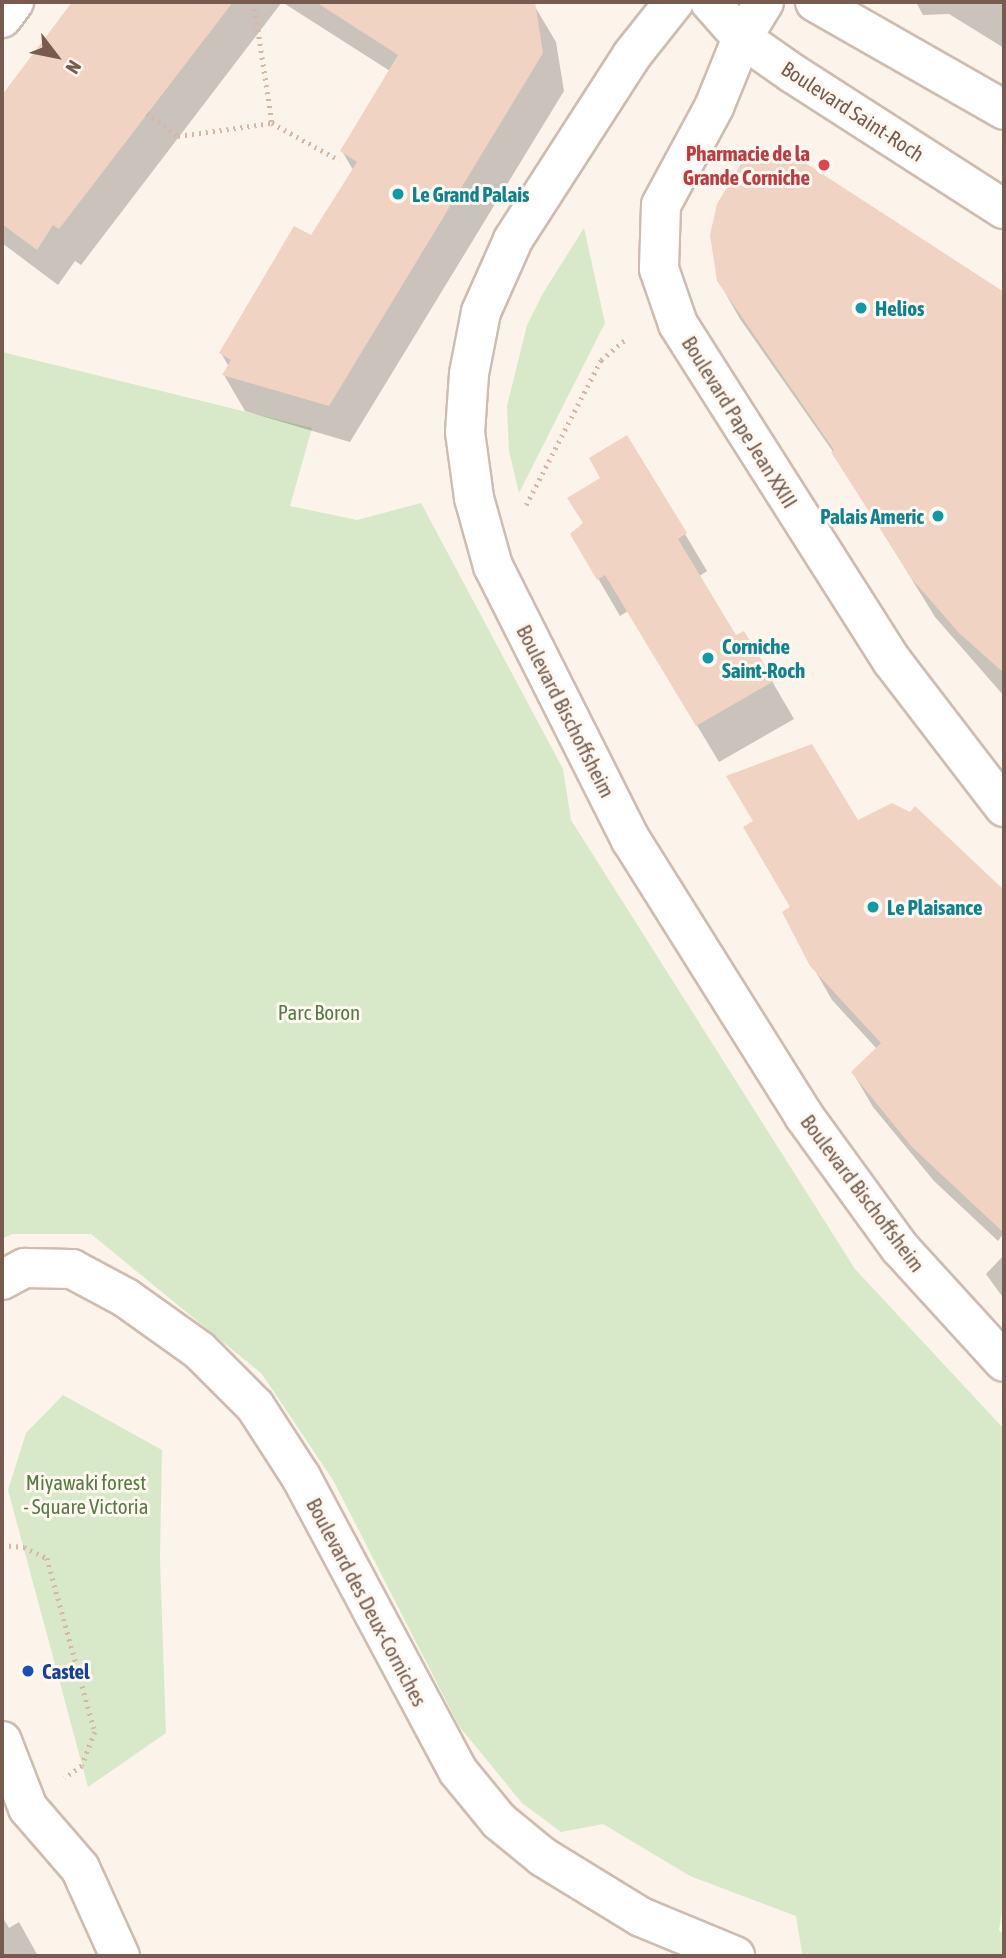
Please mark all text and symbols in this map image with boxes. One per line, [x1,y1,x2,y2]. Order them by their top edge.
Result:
north arrow [21,21,91,91]
street label: Boulevard Saint-Roch [777,55,929,167]
text: N [62,57,86,78]
place label: Pharmacie de la Grande Corniche [683,140,810,190]
marker: Pharmacie de la Grande Corniche [816,157,832,173]
place label: Le Grand Palais [412,181,529,207]
marker: Le Grand Palais [390,186,406,202]
place label: Helios [875,295,924,321]
marker: Helios [853,300,869,316]
street label: Boulevard Pape Jean XXIII [677,331,803,513]
place label: Palais Americ [820,503,924,529]
marker: Palais Americ [930,508,946,524]
street label: Boulevard Bischoffsheim [512,620,620,802]
place label: Corniche Saint-Roch [722,633,805,683]
marker: Corniche Saint-Roch [700,650,716,666]
place label: Le Plaisance [887,894,983,920]
marker: Le Plaisance [865,899,881,915]
park label: Parc Boron [278,999,360,1025]
street label: Boulevard Bischoffsheim [796,1109,930,1277]
park label: Miyawaki forest - Square Victoria [24,1469,148,1519]
street label: Boulevard des Deux-Corniches [301,1494,433,1710]
place label: Castel [42,1658,90,1684]
marker: Castel [20,1663,36,1679]

